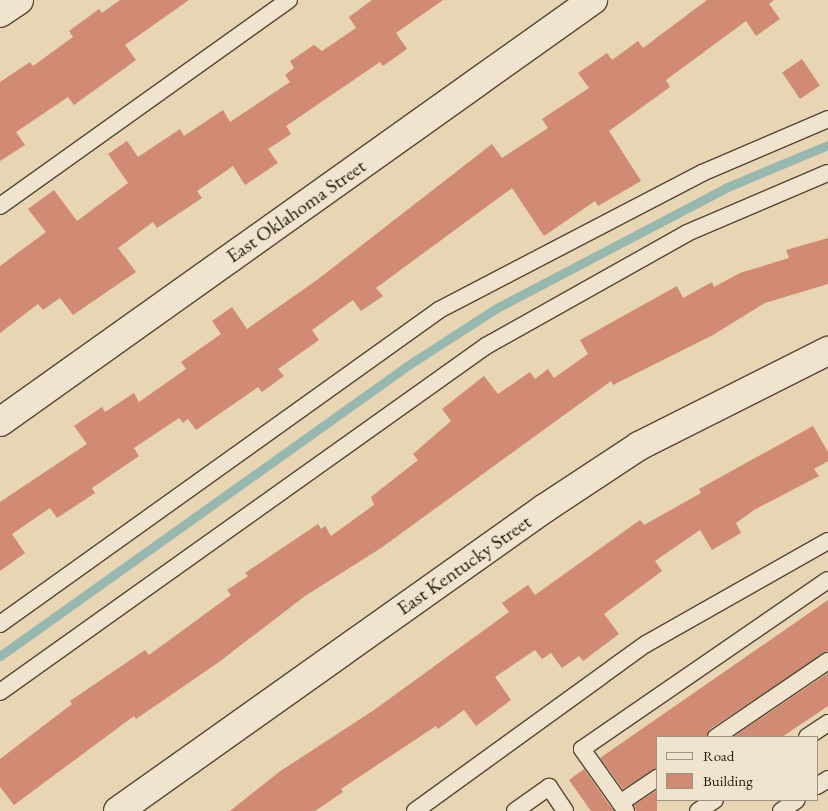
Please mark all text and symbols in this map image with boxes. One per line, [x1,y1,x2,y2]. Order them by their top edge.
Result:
street label: East Oklahoma Street [222,154,370,268]
street label: East Kentucky Street [392,510,536,620]
legend [656,736,818,801]
text: Road [703,746,734,765]
text: Building [703,771,753,790]

